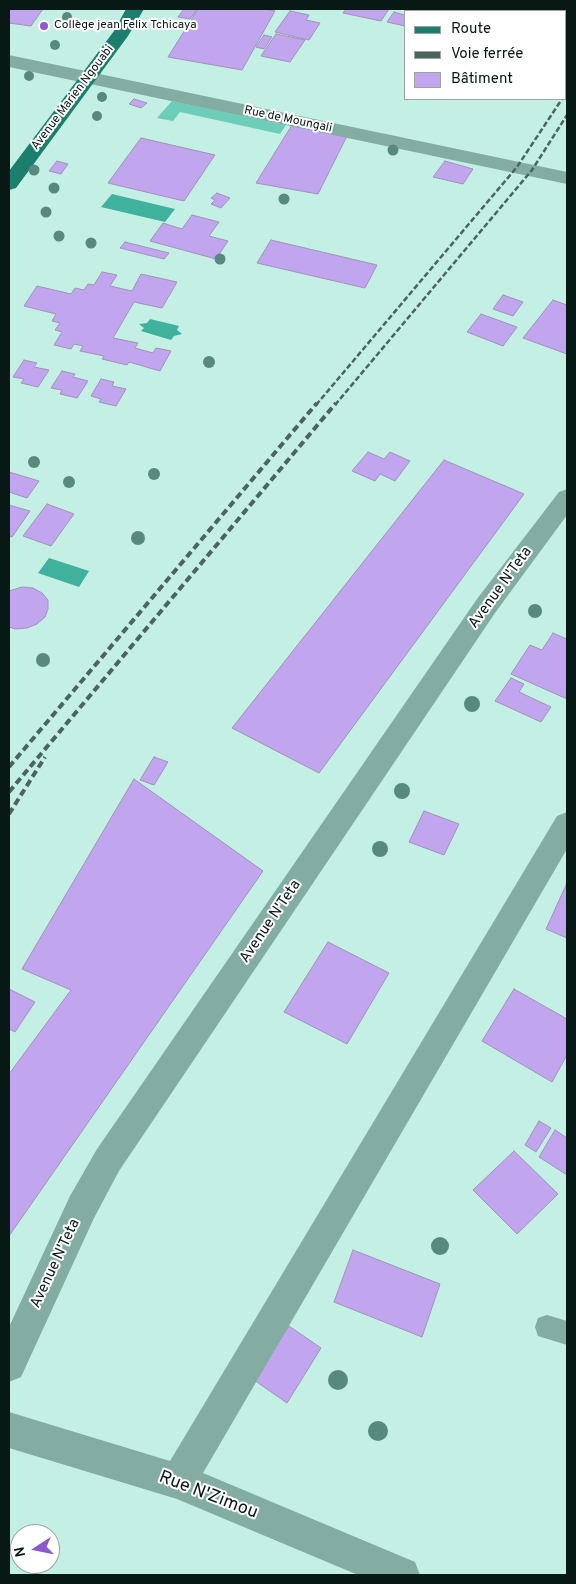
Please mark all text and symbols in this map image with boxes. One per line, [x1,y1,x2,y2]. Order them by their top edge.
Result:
legend [404,10,566,100]
place label: Collège jean Felix Tchicaya [54,19,196,33]
marker: Collège jean Felix Tchicaya [38,20,50,32]
text: Route [451,20,491,39]
street label: Avenue Marien Ngouabi [29,43,117,153]
text: Voie ferrée [451,45,523,64]
text: Bâtiment [451,70,513,89]
street label: Rue de Moungali [243,104,333,136]
street label: Avenue N'Teta [465,544,537,632]
street label: Avenue N'Teta [237,877,305,967]
street label: Avenue N'Teta [28,1217,84,1311]
street label: Rue N'Zimou [155,1467,261,1525]
north arrow [10,1524,60,1574]
text: N [11,1545,30,1558]

